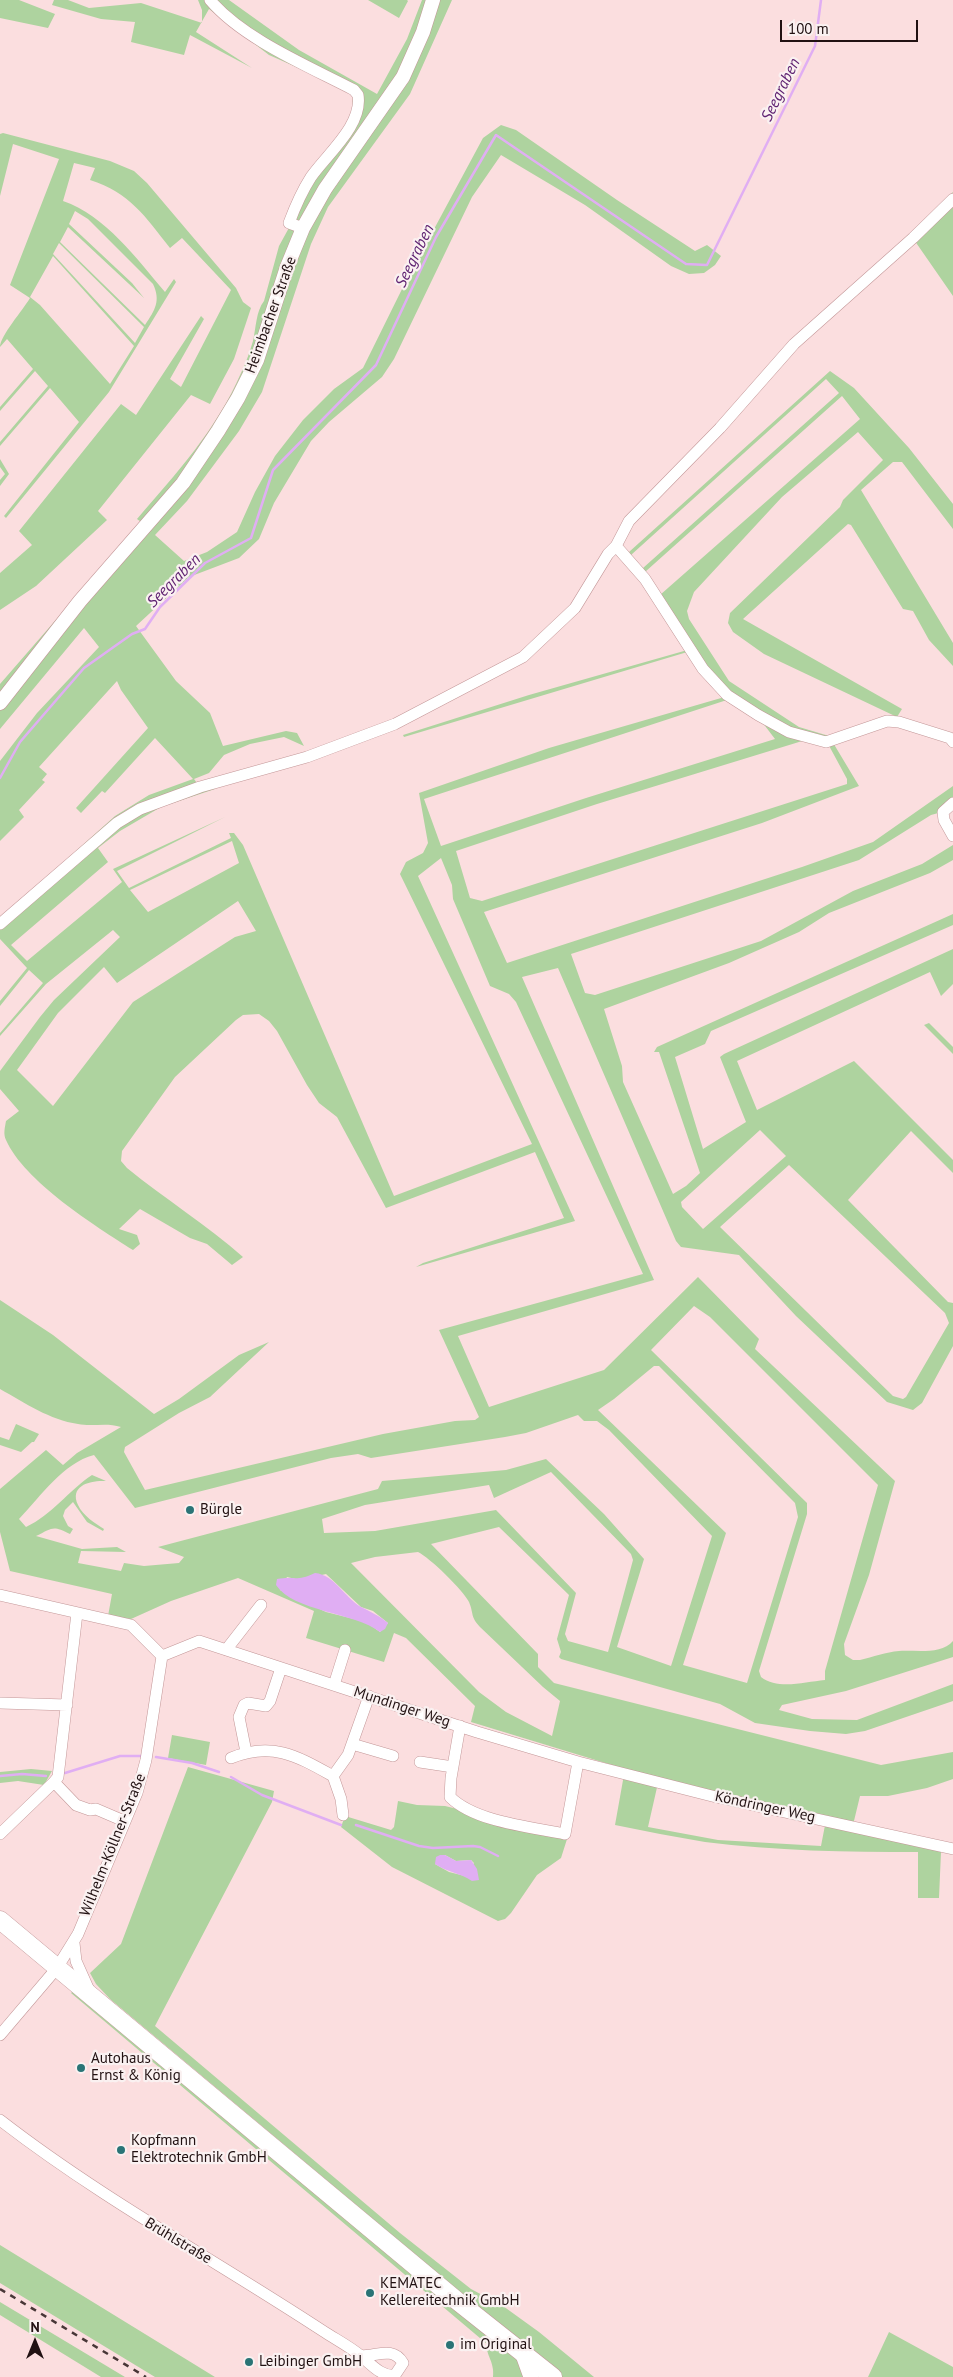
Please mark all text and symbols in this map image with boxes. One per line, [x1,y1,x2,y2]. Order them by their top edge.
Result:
scale bar [783,10,920,42]
text: 100 m [788,19,829,38]
water label: Seegraben [757,55,805,125]
water label: Seegraben [391,221,439,291]
street label: Heimbacher Straße [241,254,301,376]
water label: Seegraben [143,550,205,612]
place label: Bürgle [200,1501,242,1519]
marker: Bürgle [184,1504,196,1516]
street label: Mundinger Weg [351,1683,453,1731]
street label: Wilhelm-Köllner-Straße [76,1771,150,1919]
street label: Köndringer Weg [713,1788,817,1826]
place label: Autohaus Ernst & König [91,2050,181,2085]
marker: Autohaus Ernst & König [75,2062,87,2074]
place label: Kopfmann Elektrotechnik GmbH [131,2132,267,2167]
marker: Kopfmann Elektrotechnik GmbH [115,2144,127,2156]
street label: Brühlstraße [141,2214,215,2268]
place label: KEMATEC Kellereitechnik GmbH [380,2275,519,2310]
marker: KEMATEC Kellereitechnik GmbH [364,2287,376,2299]
north arrow [10,2317,60,2367]
text: N [30,2318,40,2336]
place label: im Original [460,2336,532,2354]
marker: im Original [444,2339,456,2351]
place label: Leibinger GmbH [259,2353,362,2371]
marker: Leibinger GmbH [243,2356,255,2368]

